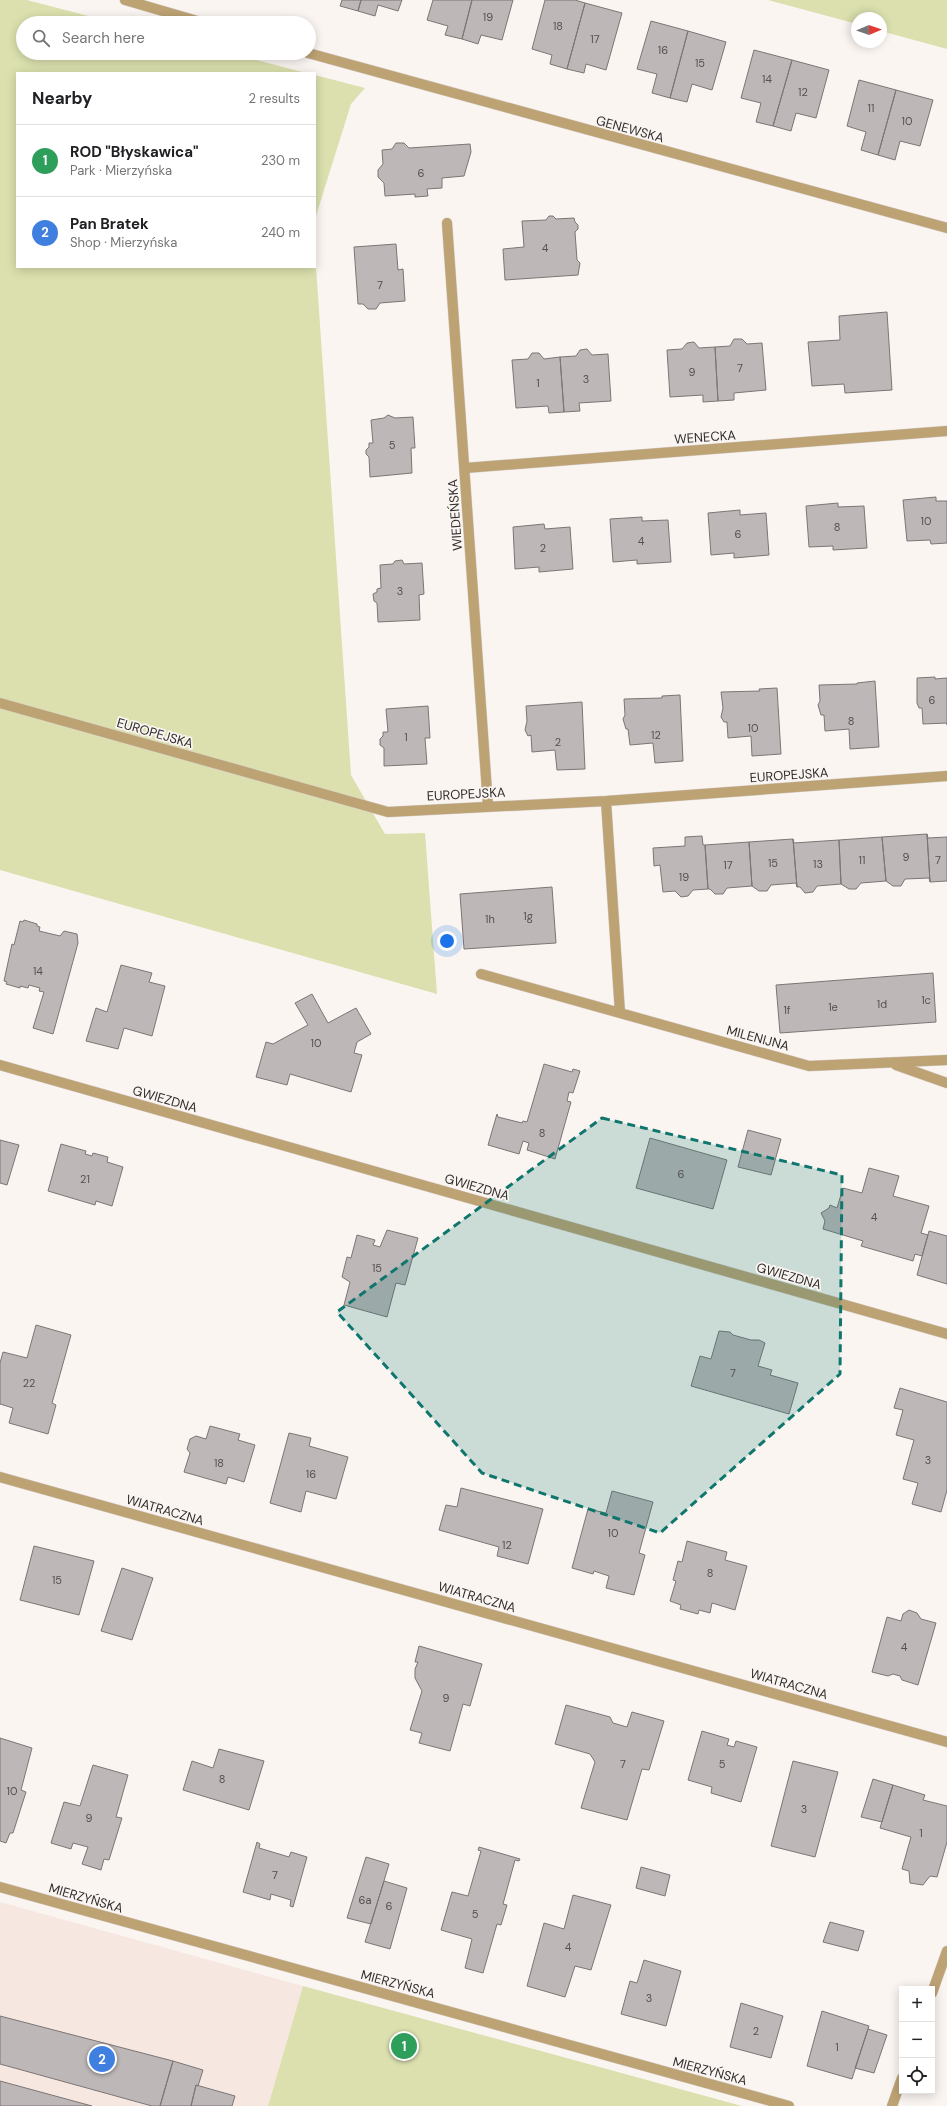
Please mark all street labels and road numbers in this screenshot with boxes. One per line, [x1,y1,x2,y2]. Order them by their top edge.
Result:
street label: GENEWSKA [594,112,666,146]
street label: WENECKA [674,426,737,448]
street label: WIEDEŃSKA [443,478,466,552]
street label: EUROPEJSKA [115,714,196,752]
street label: EUROPEJSKA [749,764,829,786]
street label: EUROPEJSKA [426,783,506,805]
street label: MILENIJNA [725,1021,792,1055]
street label: GWIEZDNA [131,1082,200,1116]
street label: GWIEZDNA [443,1170,512,1204]
street label: GWIEZDNA [755,1259,824,1293]
street label: WIATRACZNA [124,1491,206,1529]
street label: WIATRACZNA [436,1578,518,1616]
street label: WIATRACZNA [748,1665,830,1703]
street label: MIERZYŃSKA [47,1878,126,1917]
street label: MIERZYŃSKA [359,1965,438,2002]
street label: MIERZYŃSKA [671,2052,750,2089]

